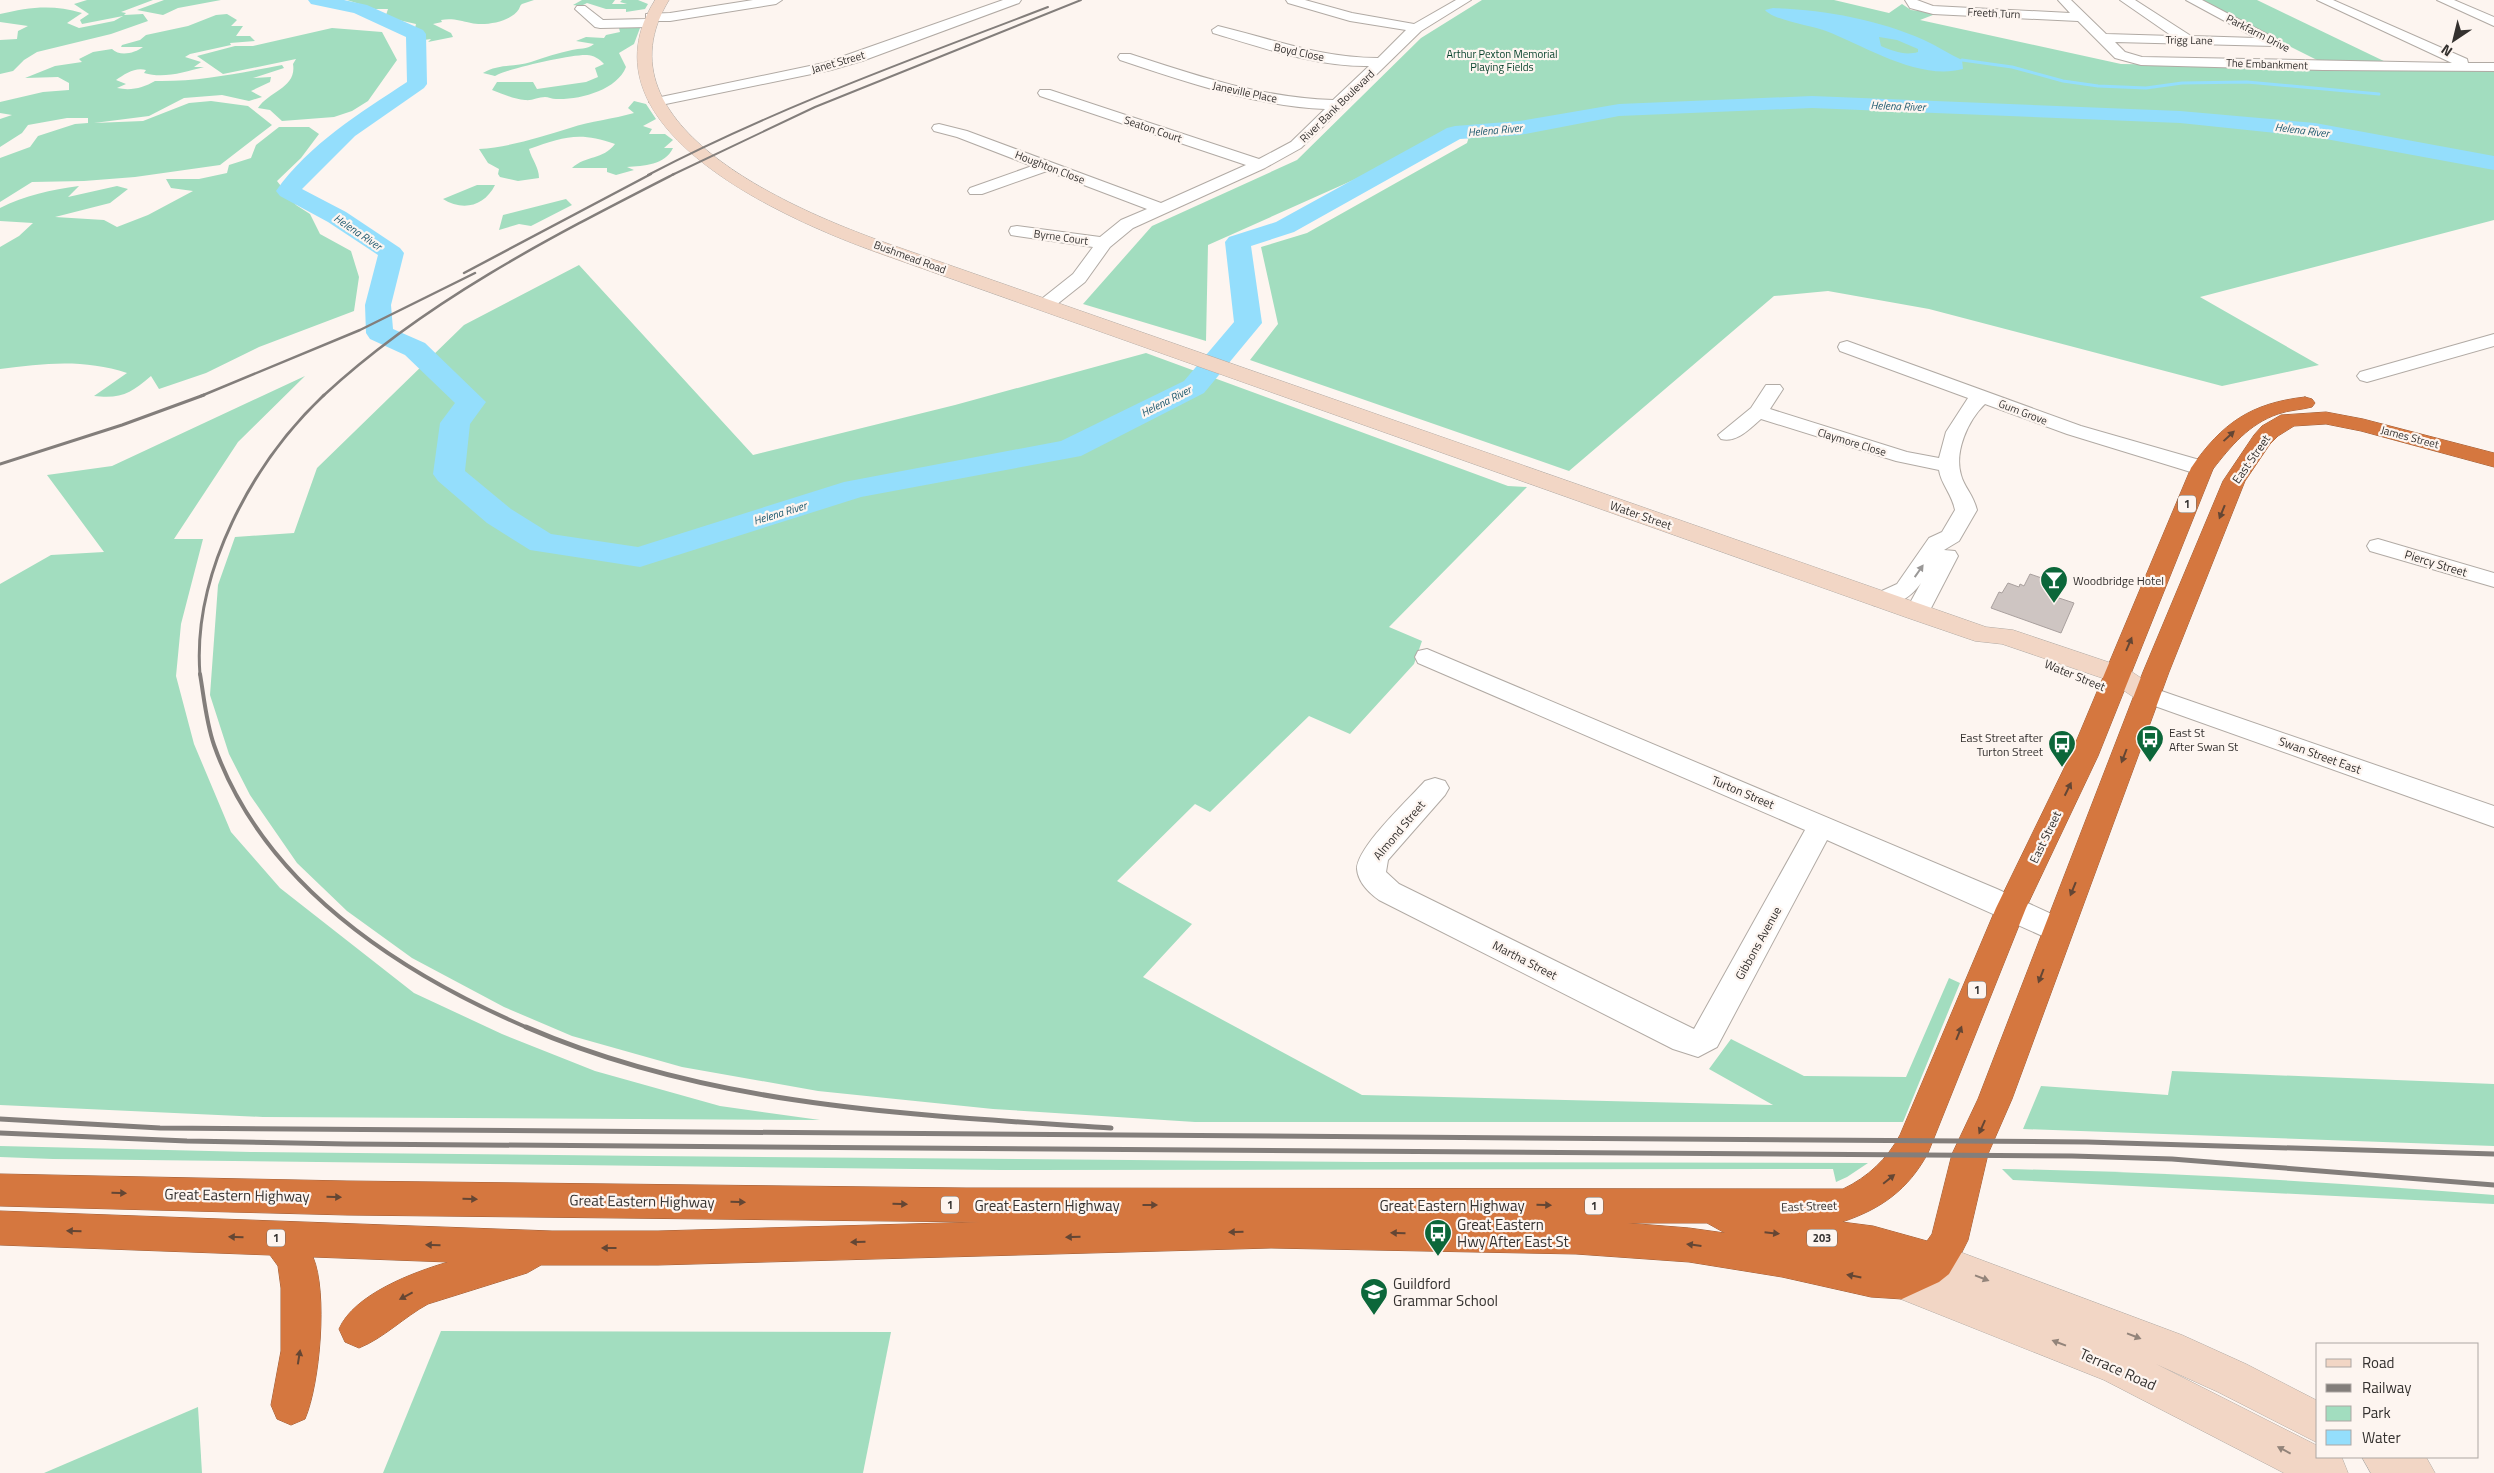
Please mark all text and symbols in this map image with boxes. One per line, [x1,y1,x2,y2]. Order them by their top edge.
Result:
street label: Freeth Turn [1967,4,2021,22]
street label: Parkfarm Drive [2223,10,2293,56]
north arrow [2429,15,2479,65]
street label: Trigg Lane [2165,32,2213,48]
street label: Boyd Close [1272,39,1326,65]
text: N [2436,40,2456,62]
park label: Arthur Pexton Memorial Playing Fields [1446,46,1558,75]
street label: Janet Street [809,47,867,77]
street label: The Embankment [2226,55,2308,73]
street label: River Bank Boulevard [1296,66,1378,146]
street label: Janeville Place [1211,77,1279,107]
water label: Helena River [1870,97,1927,115]
street label: Seaton Court [1122,112,1184,146]
water label: Helena River [2274,119,2332,141]
water label: Helena River [1467,120,1524,140]
street label: Houghton Close [1013,146,1088,188]
water label: Helena River [331,210,386,255]
street label: Byrne Court [1033,225,1089,249]
street label: Bushmead Road [872,236,949,278]
water label: Helena River [1138,381,1195,421]
street label: Gum Grove [1996,395,2050,429]
street label: James Street [2379,422,2441,452]
street label: Claymore Close [1816,424,1889,460]
one-way arrow [2222,430,2234,442]
street label: East Street [2227,430,2275,487]
street label: Water Street [1607,496,1675,535]
road number: 1 [2178,496,2196,512]
water label: Helena River [752,497,810,529]
one-way arrow [2217,505,2225,519]
street label: Piercy Street [2402,544,2470,582]
one-way arrow [1913,565,1924,578]
bar icon: Woodbridge Hotel [2039,565,2069,604]
place label: Woodbridge Hotel [2073,571,2164,590]
one-way arrow [2125,637,2133,651]
street label: Water Street [2042,654,2109,696]
place label: East St After Swan St [2169,723,2239,756]
bus stop icon: East St After Swan St [2135,724,2165,763]
place label: East Street after Turton Street [1960,728,2044,761]
bus stop icon: East Street after Turton Street [2047,729,2077,768]
street label: Swan Street East [2276,731,2365,779]
one-way arrow [2120,749,2128,764]
street label: Turton Street [1709,770,1778,814]
one-way arrow [2064,782,2072,796]
street label: Almond Street [1368,795,1430,864]
street label: East Street [2024,807,2066,866]
one-way arrow [2069,882,2077,897]
street label: Gibbons Avenue [1730,903,1786,983]
street label: Martha Street [1489,936,1561,985]
one-way arrow [2037,968,2044,983]
road number: 1 [1968,982,1986,998]
one-way arrow [1955,1026,1963,1040]
one-way arrow [1977,1120,1985,1134]
one-way arrow [1883,1173,1896,1184]
street label: Great Eastern Highway [164,1182,310,1208]
street label: Great Eastern Highway [569,1188,715,1214]
one-way arrow [111,1189,127,1197]
one-way arrow [326,1194,342,1202]
street label: Great Eastern Highway [974,1194,1120,1217]
street label: Great Eastern Highway [1379,1194,1525,1217]
one-way arrow [463,1195,479,1203]
road number: 1 [941,1196,959,1214]
street label: East Street [1781,1196,1838,1216]
one-way arrow [730,1198,746,1206]
road number: 1 [1585,1198,1603,1214]
one-way arrow [893,1200,909,1208]
one-way arrow [1143,1201,1159,1209]
one-way arrow [1536,1202,1552,1210]
place label: Great Eastern Hwy After East St [1457,1213,1570,1253]
bus stop icon: Great Eastern Hwy After East St [1423,1218,1453,1257]
one-way arrow [66,1226,82,1234]
one-way arrow [1227,1228,1243,1236]
one-way arrow [1390,1229,1406,1237]
one-way arrow [1764,1229,1780,1237]
road number: 1 [267,1230,285,1246]
road number: 203 [1807,1230,1837,1246]
one-way arrow [228,1233,244,1241]
one-way arrow [1065,1233,1081,1241]
one-way arrow [850,1238,866,1246]
one-way arrow [425,1241,441,1249]
one-way arrow [1686,1241,1702,1249]
one-way arrow [601,1244,617,1252]
one-way arrow [1845,1271,1861,1279]
place label: Guildford Grammar School [1393,1272,1498,1312]
one-way arrow [1974,1275,1989,1282]
school or university icon: Guildford Grammar School [1359,1277,1389,1316]
one-way arrow [399,1292,414,1300]
one-way arrow [2126,1333,2141,1340]
one-way arrow [2051,1339,2066,1346]
street label: Terrace Road [2076,1342,2160,1396]
legend [2316,1343,2479,1458]
one-way arrow [296,1348,304,1364]
text: Road [2362,1351,2394,1374]
text: Railway [2362,1376,2412,1399]
text: Park [2362,1401,2391,1424]
text: Water [2362,1426,2401,1449]
one-way arrow [2277,1446,2292,1454]

